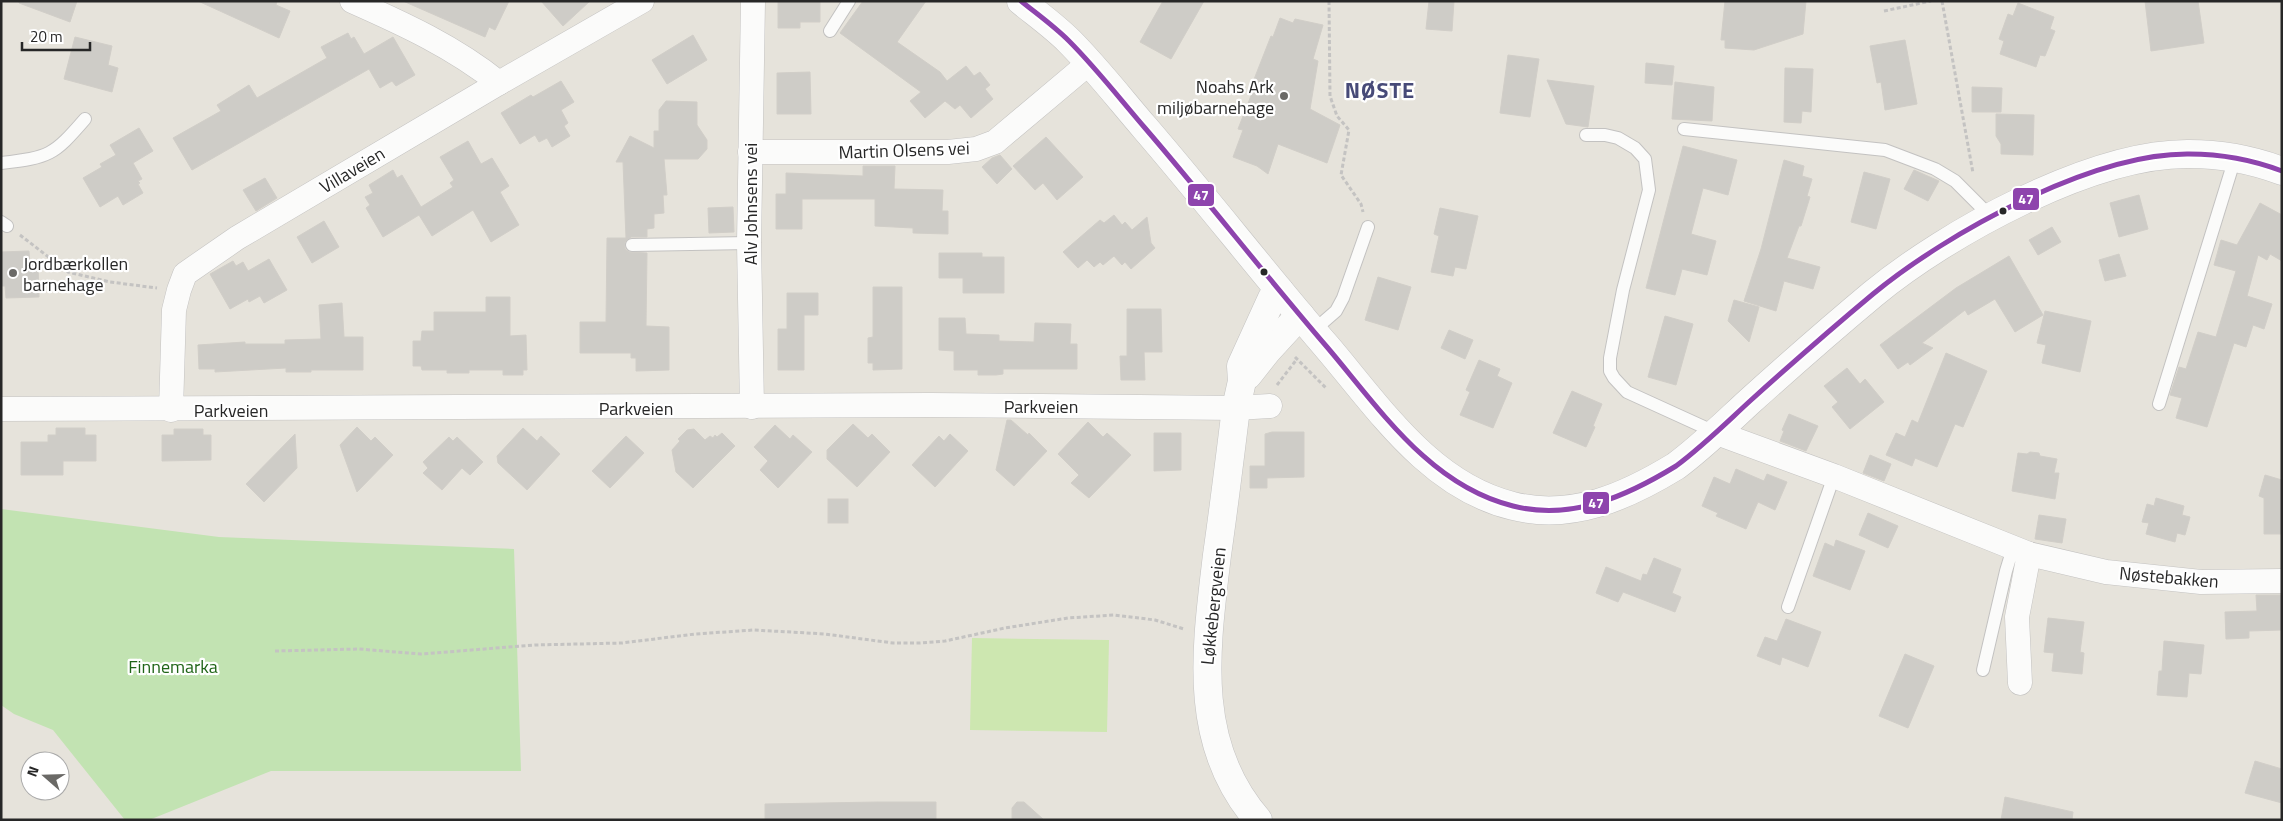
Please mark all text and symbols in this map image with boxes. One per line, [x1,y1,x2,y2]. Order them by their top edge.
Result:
scale bar [22,20,90,52]
text: 20 m [30,25,63,48]
place label: Noahs Ark miljøbarnehage [1157,73,1274,121]
district label: NØSTE [1345,73,1415,107]
marker: Noahs Ark miljøbarnehage [1278,90,1290,102]
street label: Martin Olsens vei [838,134,970,166]
street label: Villaveien [314,140,390,200]
street label: Alv Johnsens vei [737,143,764,265]
line badge: 47 [1187,183,1215,207]
text: 47 [1193,184,1209,205]
line badge: 47 [2012,187,2040,211]
text: 47 [2018,188,2034,209]
unlabelled marker [1998,206,2008,216]
place label: Jordbærkollen barnehage [23,250,128,298]
marker: Jordbærkollen barnehage [7,267,19,279]
unlabelled marker [1259,267,1269,277]
street label: Parkveien [1004,393,1078,420]
street label: Parkveien [599,395,673,422]
street label: Parkveien [194,397,268,424]
line badge: 47 [1582,491,1610,515]
text: 47 [1588,492,1604,513]
street label: Løkkebergveien [1193,546,1233,666]
street label: Nøstebakken [2118,559,2220,595]
park label: Finnemarka [128,653,218,680]
north arrow [20,751,70,801]
text: N [21,763,44,780]

